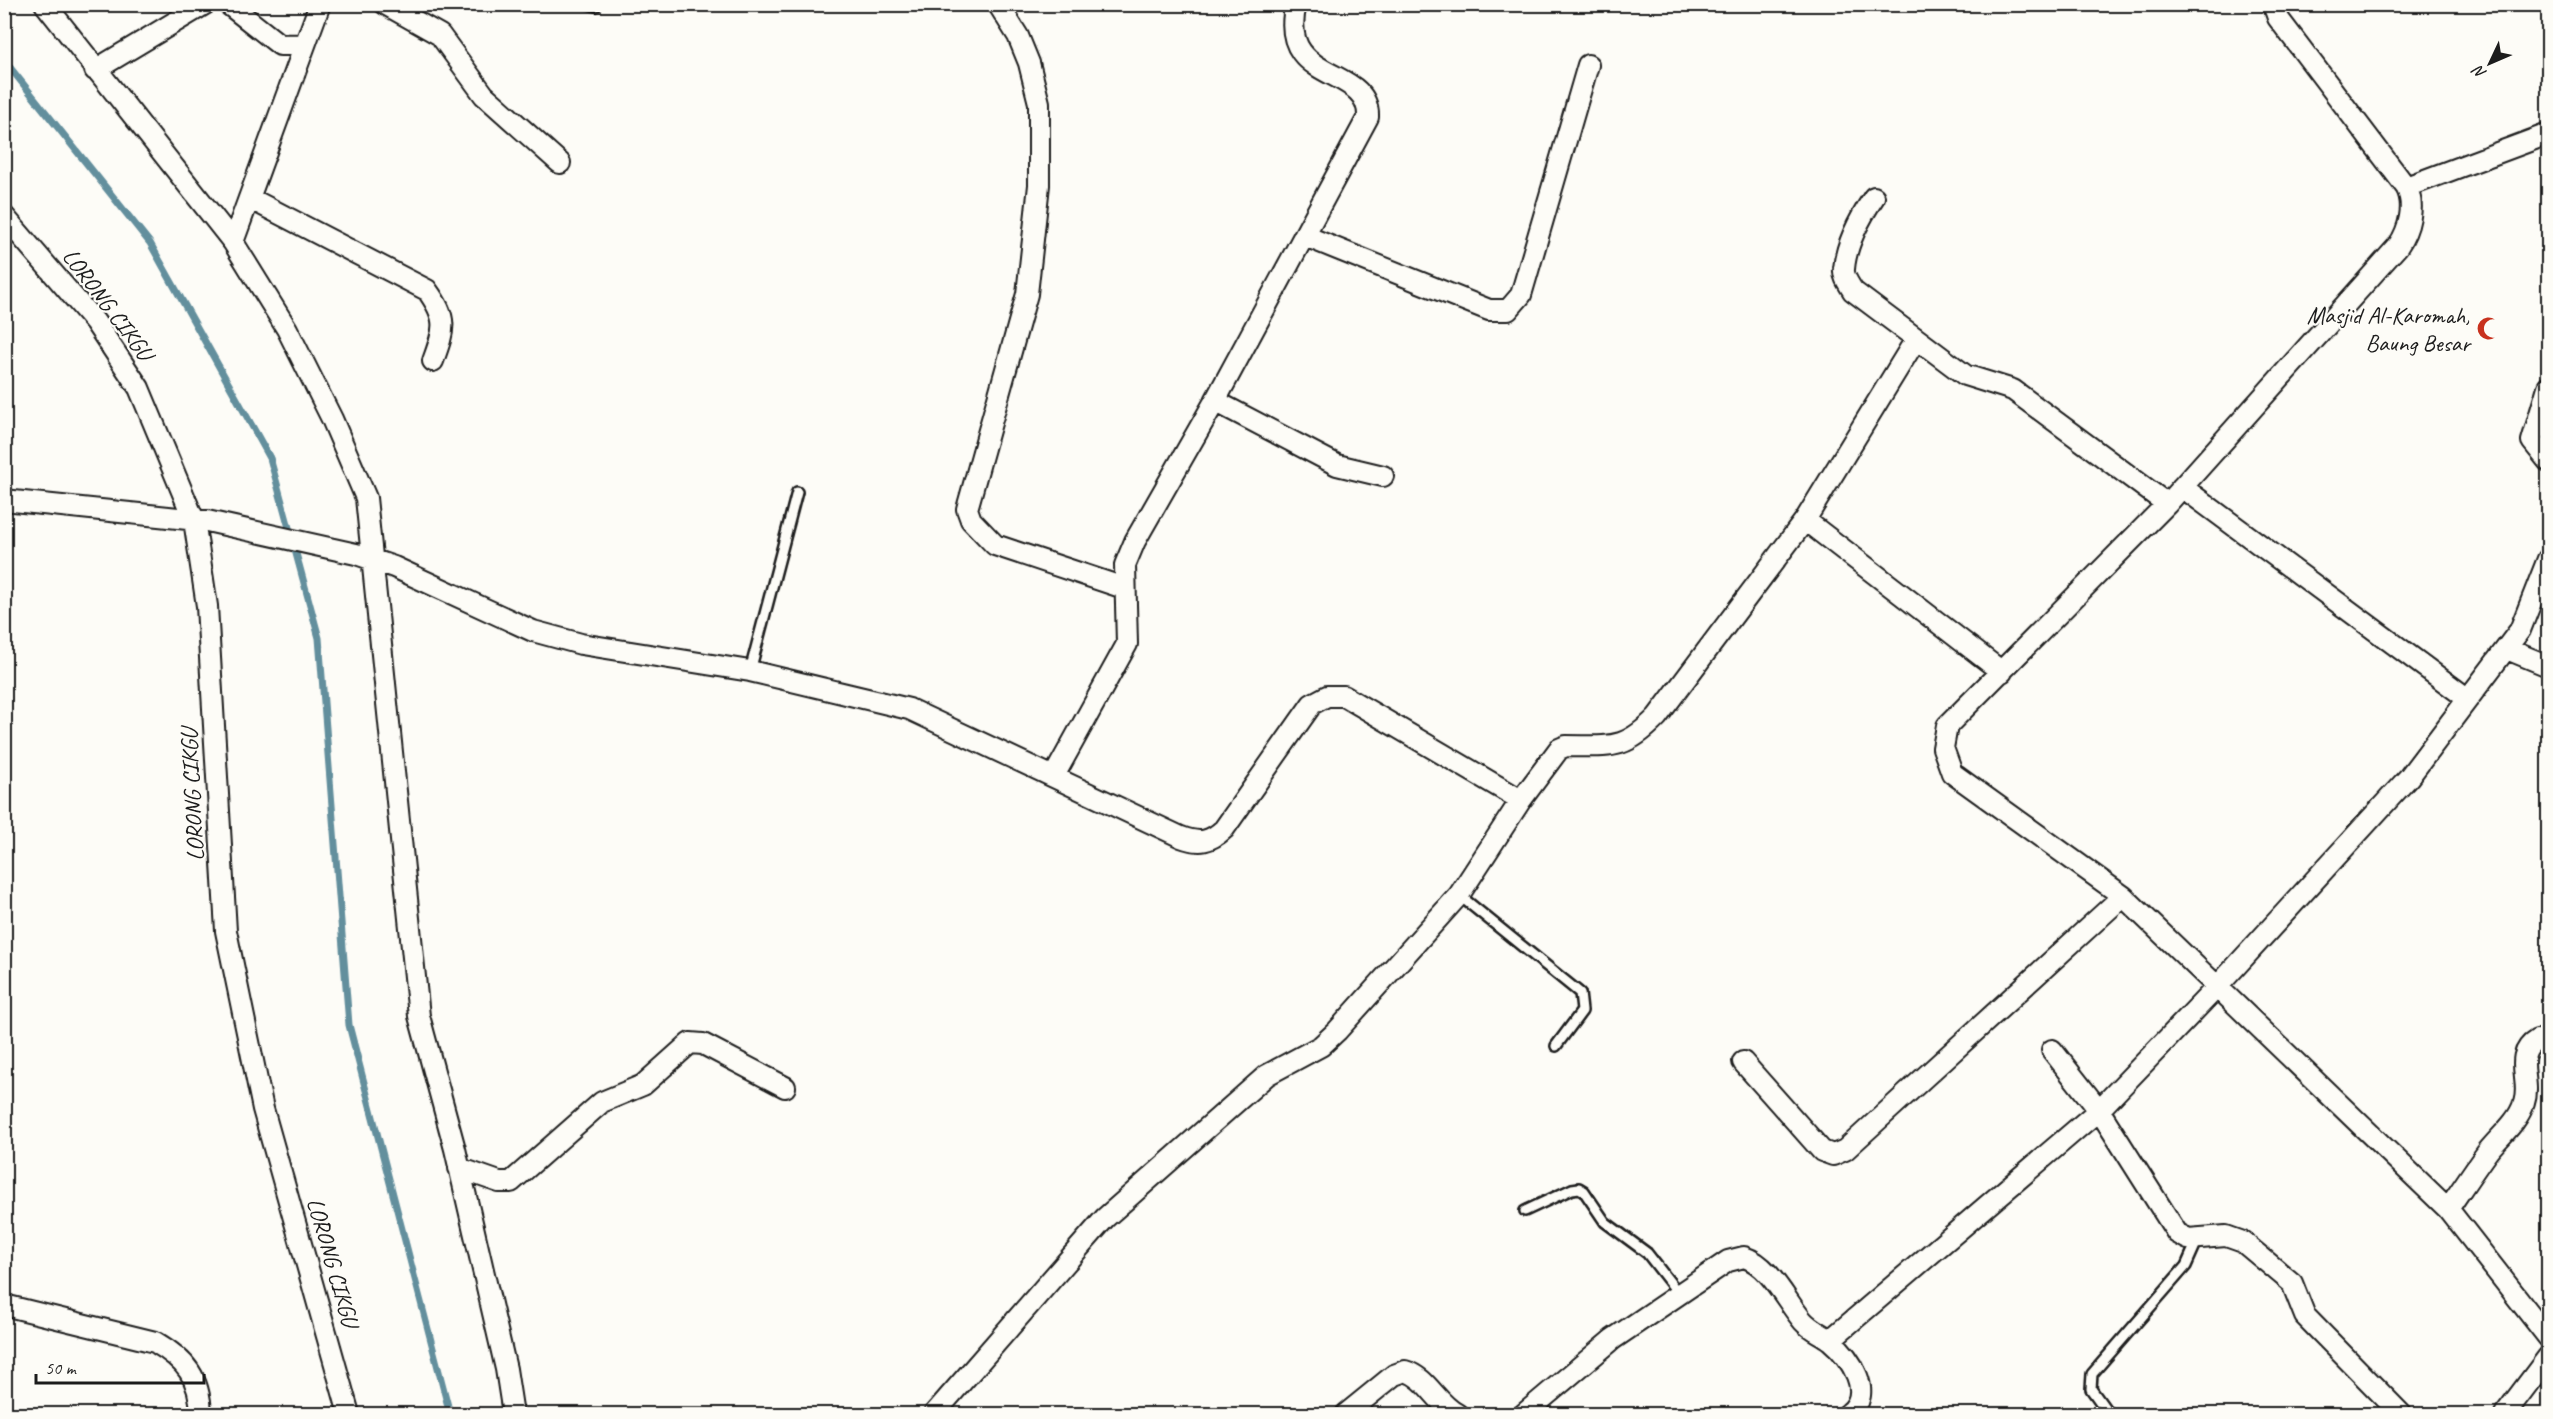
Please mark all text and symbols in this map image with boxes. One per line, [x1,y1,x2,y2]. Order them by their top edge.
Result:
north arrow [2460,33,2520,93]
text: N [2467,60,2491,83]
street label: LORONG CIKGU [56,242,162,369]
place label: Masjid Al-Karomah, Baung Besar [2307,300,2472,358]
mosque icon: Masjid Al-Karomah, Baung Besar [2475,316,2501,342]
street label: LORONG CIKGU [173,724,210,862]
street label: LORONG CIKGU [300,1194,367,1334]
scale bar [36,1347,204,1385]
text: 50 m [45,1357,78,1379]

